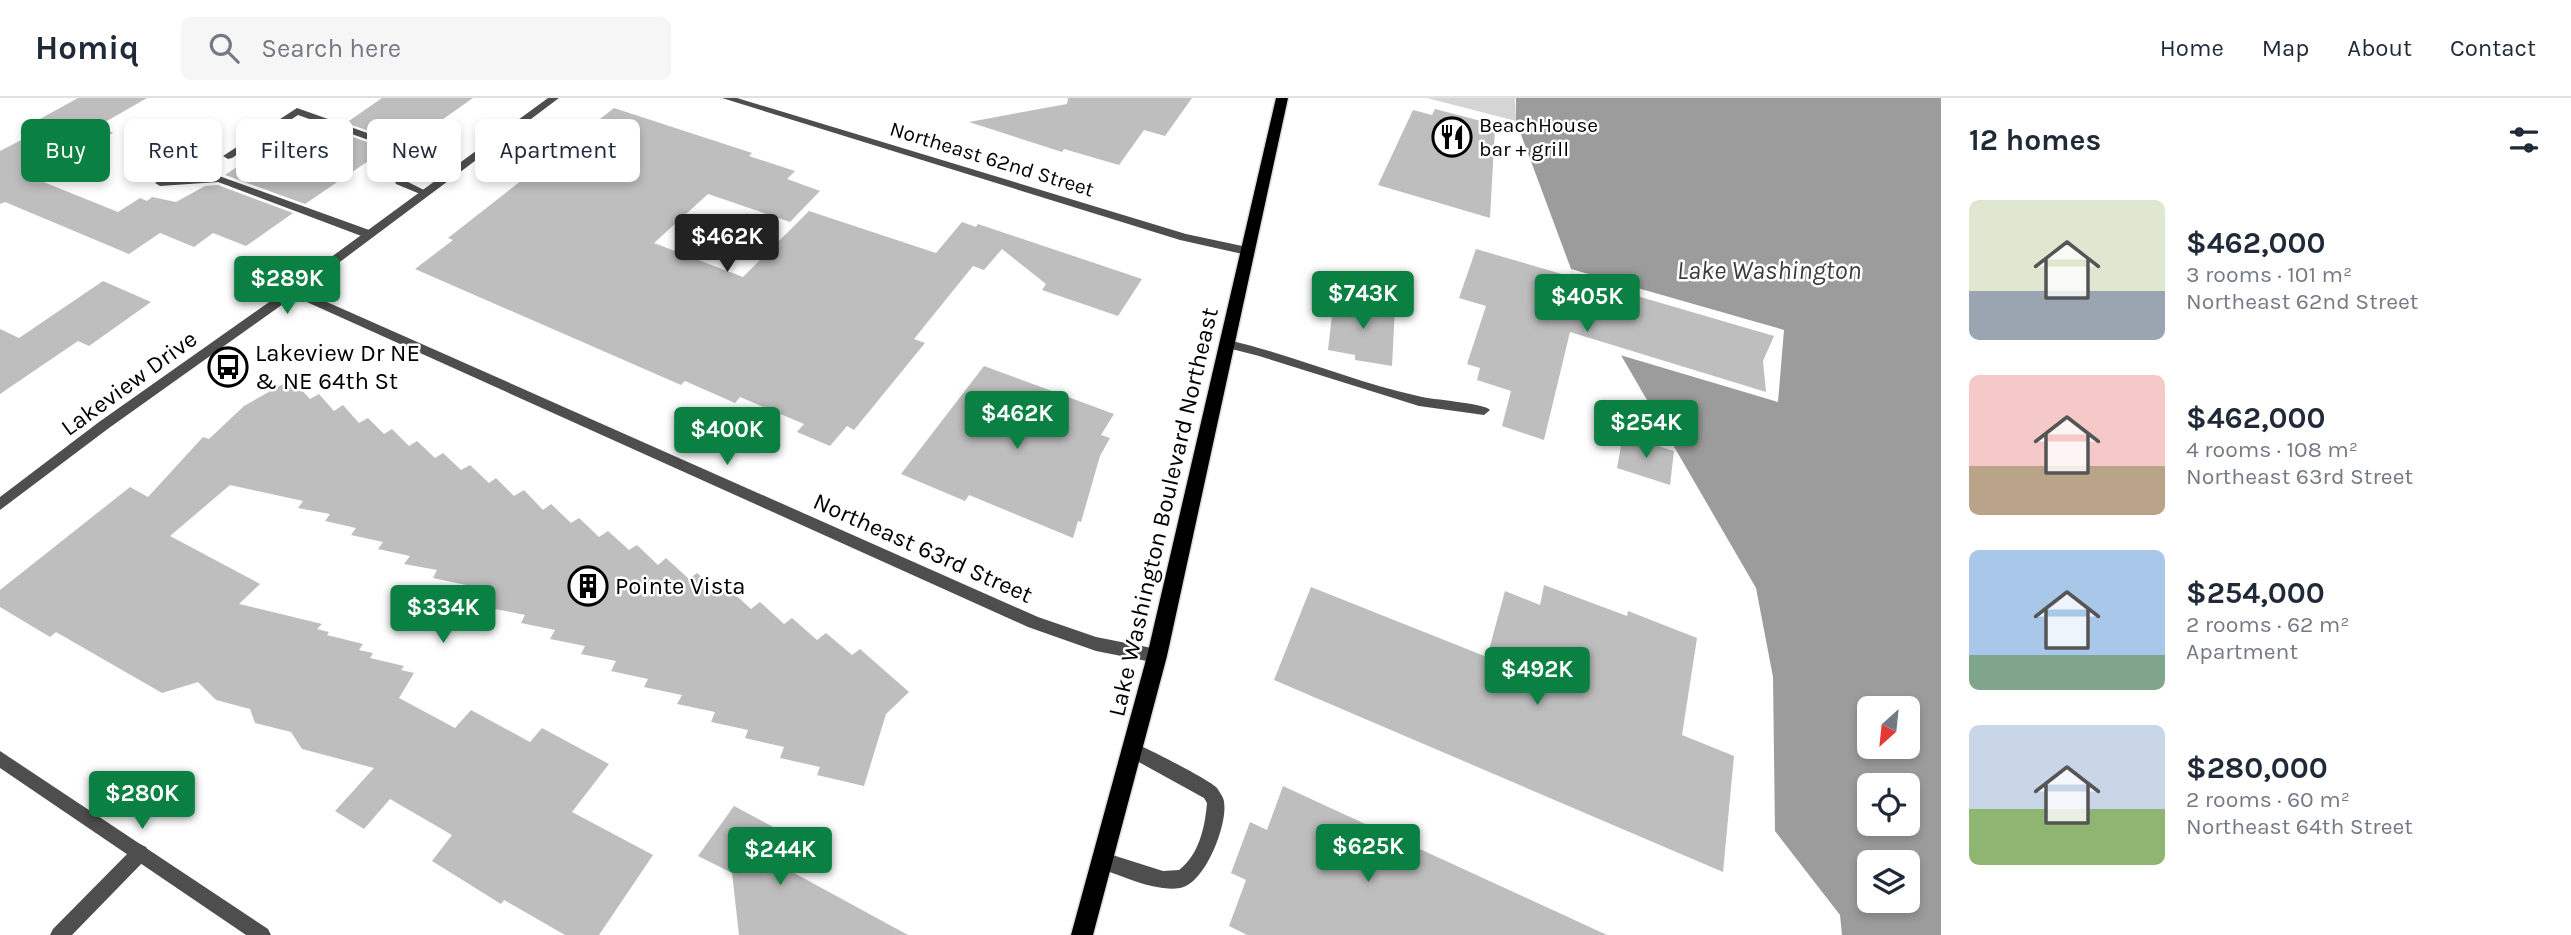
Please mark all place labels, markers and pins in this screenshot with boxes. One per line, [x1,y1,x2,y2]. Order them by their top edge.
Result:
place label: BeachHouse bar + grill [1479,113,1598,161]
restaurant icon: BeachHouse bar + grill [1431,116,1473,158]
pin: $462K [678,214,776,274]
pin: $289K [238,256,336,316]
pin: $743K [1314,272,1412,331]
pin: $405K [1538,274,1636,334]
place label: Lakeview Dr NE & NE 64th St [255,339,420,395]
bus stop icon: Lakeview Dr NE & NE 64th St [207,346,249,388]
pin: $462K [968,392,1066,451]
pin: $254K [1597,400,1695,460]
pin: $400K [678,408,776,467]
building icon: Pointe Vista [567,565,609,607]
place label: Pointe Vista [615,572,746,600]
pin: $334K [394,586,492,645]
pin: $492K [1488,648,1586,707]
pin: $280K [93,772,191,831]
pin: $625K [1319,824,1417,884]
pin: $244K [731,828,829,887]

